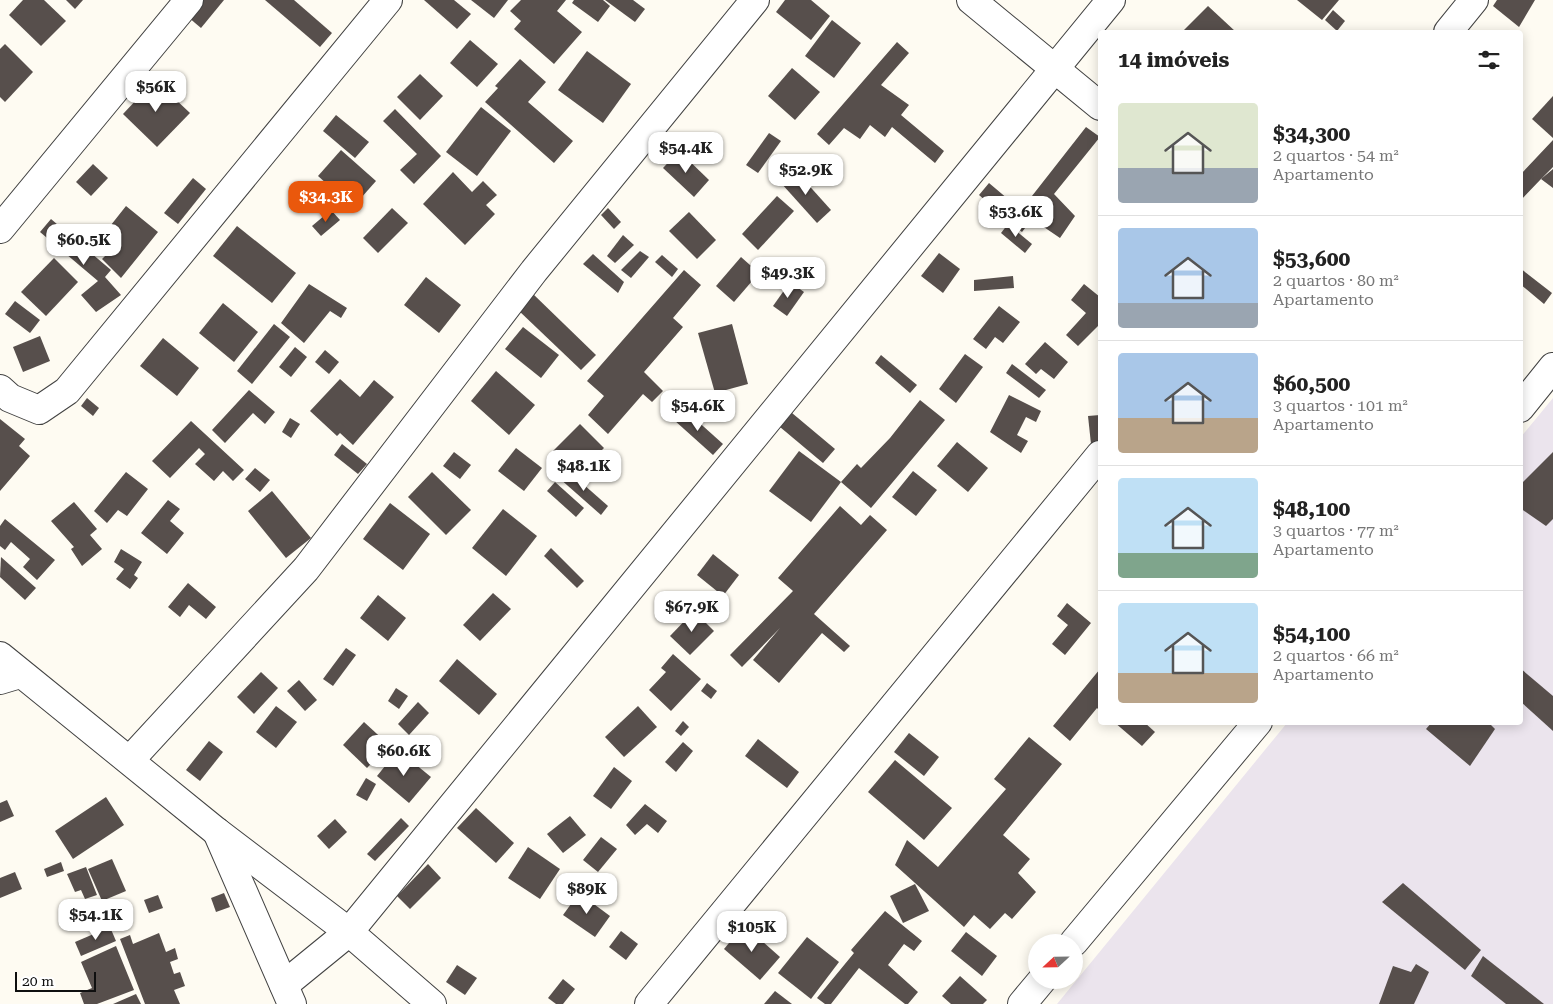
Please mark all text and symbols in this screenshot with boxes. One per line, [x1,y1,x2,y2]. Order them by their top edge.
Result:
icon: filters [1475,46,1503,74]
text: 14 imóveis [1118,48,1229,72]
pin: $56K [126,70,186,113]
text: $56K [136,77,176,96]
text: $34,300 [1273,122,1350,146]
icon: home [1158,123,1218,183]
pin: $54.4K [645,132,727,174]
text: $54.4K [659,138,713,157]
text: 2 quartos · 54 m² [1273,146,1399,165]
pin: $52.9K [765,154,847,196]
text: $52.9K [779,160,833,179]
text: Apartamento [1273,165,1374,184]
pin: $34.3K [285,180,367,223]
text: $34.3K [299,187,353,206]
pin: $53.6K [975,196,1057,238]
text: $53.6K [989,202,1043,221]
pin: $60.5K [43,224,125,266]
text: $60.5K [57,230,111,249]
text: $53,600 [1273,247,1350,271]
icon: home [1158,248,1218,308]
pin: $49.3K [747,256,829,299]
text: $49.3K [761,263,815,282]
text: 2 quartos · 80 m² [1273,271,1399,290]
text: Apartamento [1273,290,1374,309]
text: $60,500 [1273,372,1350,396]
icon: home [1158,373,1218,433]
pin: $54.6K [657,390,739,432]
text: $54.6K [671,396,725,415]
text: 3 quartos · 101 m² [1273,396,1408,415]
text: Apartamento [1273,415,1374,434]
pin: $48.1K [543,450,625,492]
text: $48.1K [557,456,611,475]
text: $48,100 [1273,497,1350,521]
icon: home [1158,498,1218,558]
text: 3 quartos · 77 m² [1273,521,1399,540]
text: Apartamento [1273,540,1374,559]
pin: $67.9K [651,590,733,633]
text: $67.9K [665,597,719,616]
text: $54,100 [1273,622,1350,646]
icon: home [1158,623,1218,683]
text: 2 quartos · 66 m² [1273,646,1399,665]
text: Apartamento [1273,665,1374,684]
pin: $60.6K [363,734,445,777]
text: $60.6K [377,741,431,760]
pin: $89K [557,872,617,915]
text: $89K [567,879,607,898]
pin: $54.1K [55,898,137,941]
text: $54.1K [69,905,123,924]
pin: $105K [717,910,787,953]
text: $105K [728,917,776,936]
north arrow [1028,934,1082,989]
map controls [1028,934,1083,989]
scale bar [15,969,96,992]
text: 20 m [22,973,54,989]

